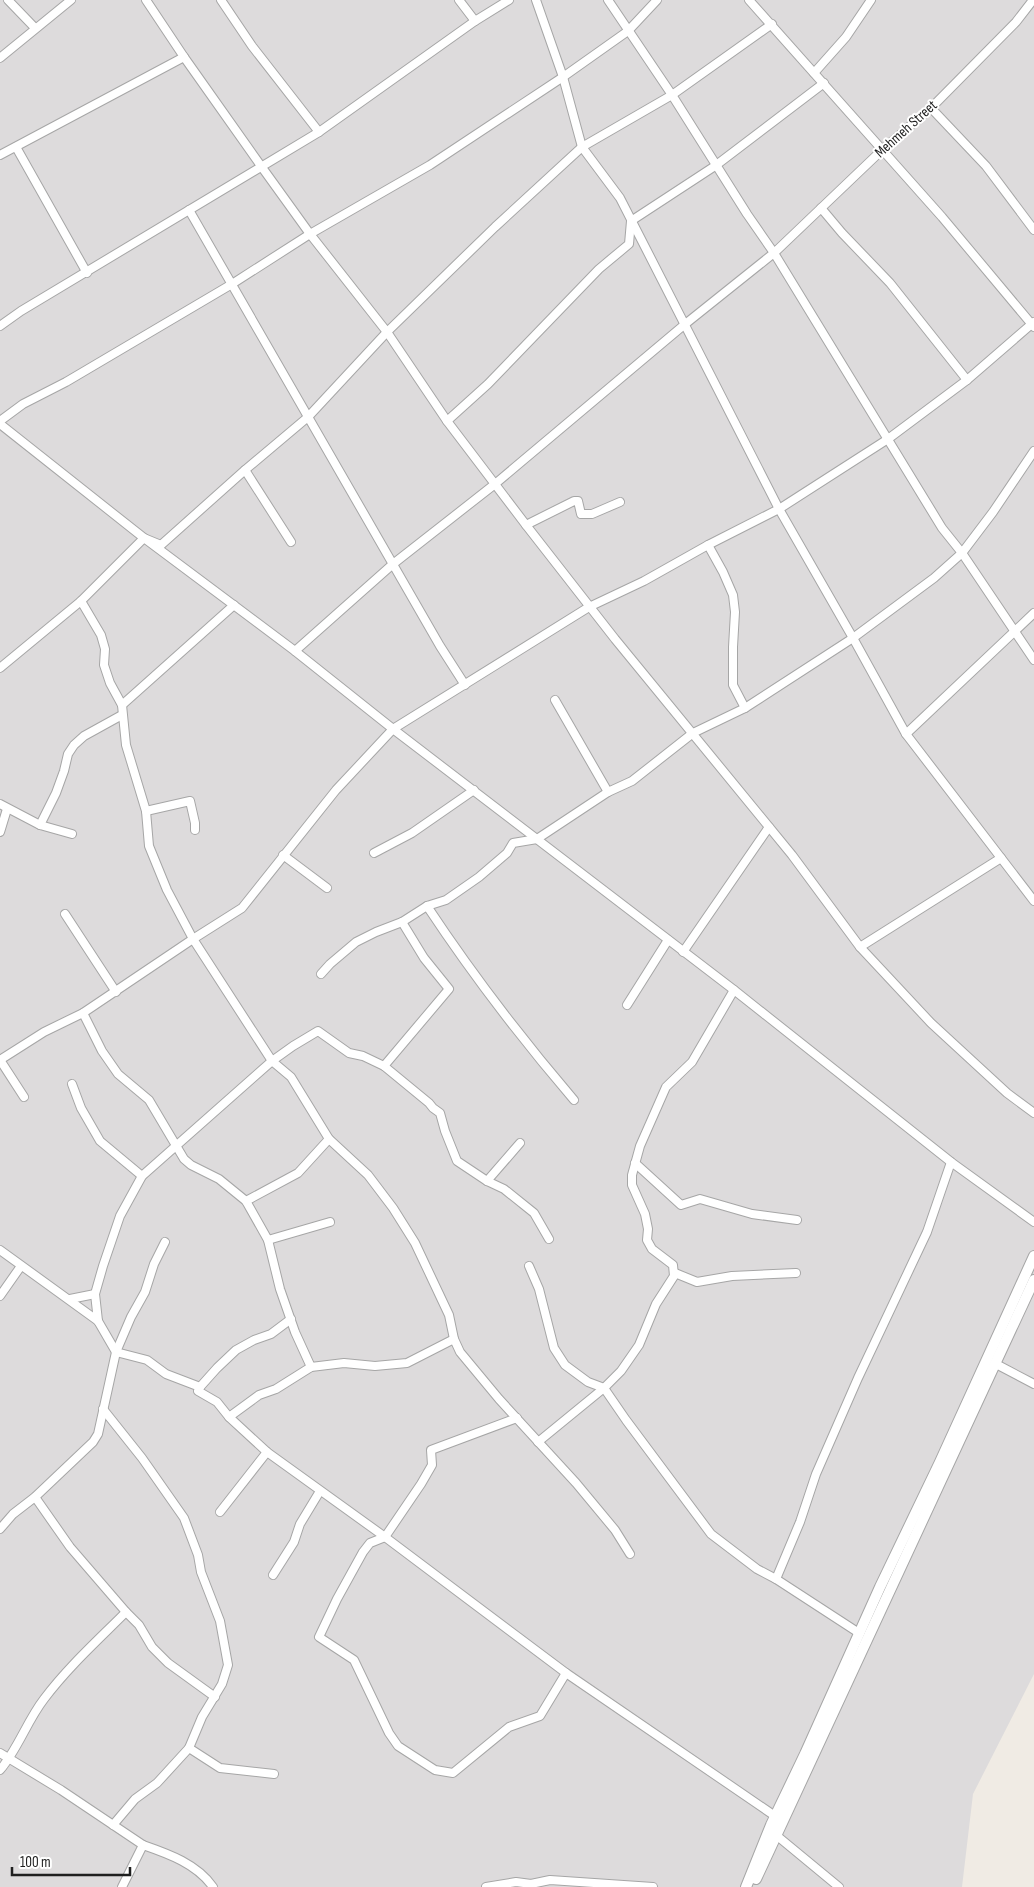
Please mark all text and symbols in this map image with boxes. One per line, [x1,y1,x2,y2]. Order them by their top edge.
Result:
street label: Mehmeh Street [871,96,941,162]
scale bar [12,1844,130,1876]
text: 100 m [20,1853,51,1872]

